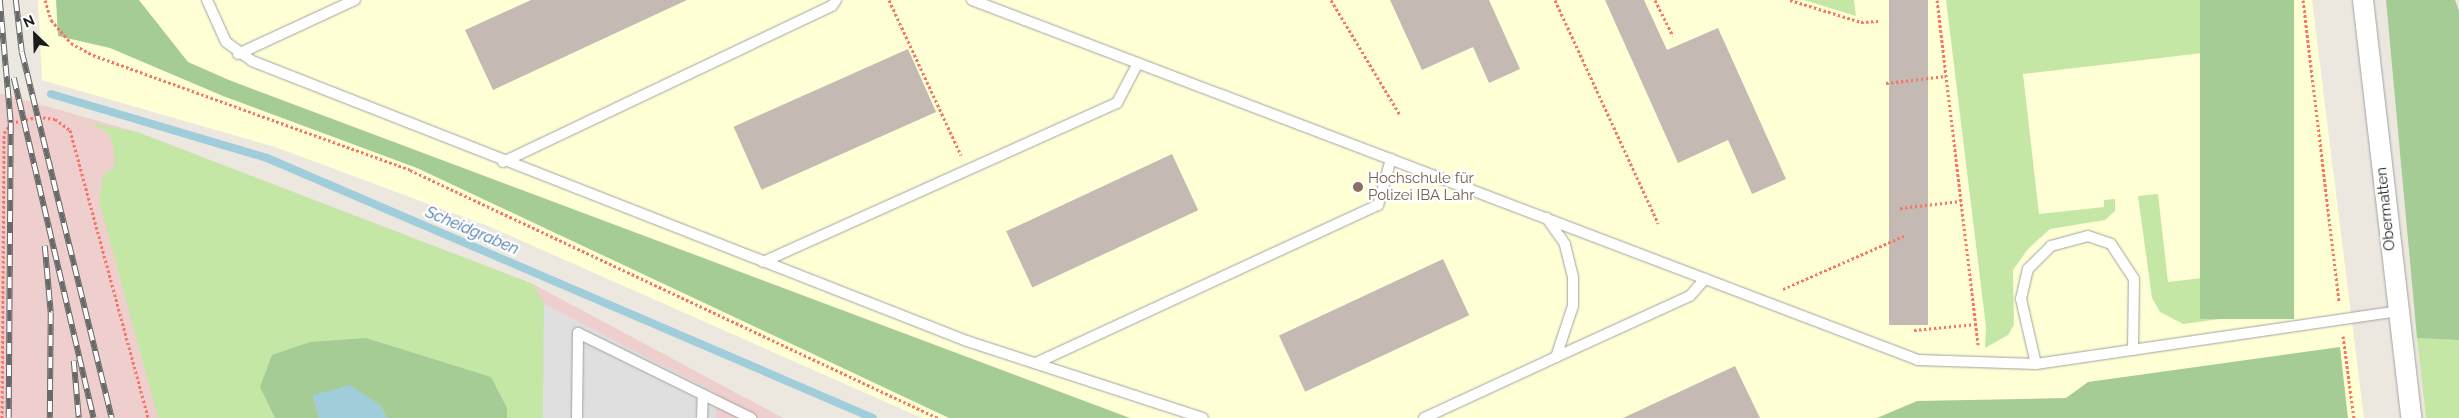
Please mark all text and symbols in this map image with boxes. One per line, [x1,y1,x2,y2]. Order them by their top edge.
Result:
north arrow [10,10,60,60]
text: N [21,12,37,31]
street label: Obermatten [2373,166,2399,252]
place label: Hochschule für Polizei IBA Lahr [1368,169,1475,204]
marker: Hochschule für Polizei IBA Lahr [1352,181,1364,193]
water label: Scheidgraben [422,203,522,259]

